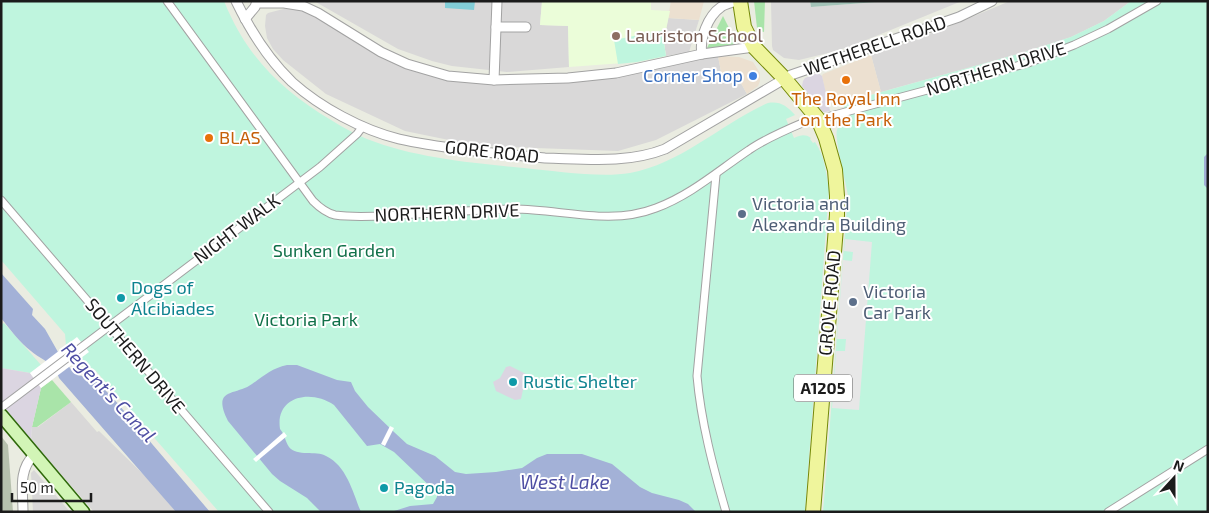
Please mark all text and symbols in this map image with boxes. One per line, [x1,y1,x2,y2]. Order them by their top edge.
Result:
street label: WETHERELL ROAD [801,10,949,80]
place label: Lauriston School [626,24,764,46]
marker: Lauriston School [610,30,622,42]
street label: NORTHERN DRIVE [923,36,1068,100]
place label: Corner Shop [643,64,743,86]
marker: Corner Shop [747,70,759,82]
marker: The Royal Inn on the Park [840,74,852,86]
place label: The Royal Inn on the Park [791,87,901,130]
place label: BLAS [219,126,261,148]
marker: BLAS [203,132,215,144]
street label: GORE ROAD [444,135,540,167]
street label: NIGHT WALK [189,188,284,268]
place label: Victoria and Alexandra Building [752,192,906,235]
street label: NORTHERN DRIVE [374,198,520,226]
marker: Victoria and Alexandra Building [736,208,748,220]
park label: Sunken Garden [273,239,395,261]
street label: GROVE ROAD [813,249,845,356]
place label: Dogs of Alcibiades [131,276,215,319]
place label: Victoria Car Park [863,280,931,323]
marker: Dogs of Alcibiades [115,292,127,304]
street label: SOUTHERN DRIVE [81,293,190,417]
marker: Victoria Car Park [847,296,859,308]
park label: Victoria Park [254,308,358,330]
water label: Regent's Canal [57,337,161,446]
place label: Rustic Shelter [523,370,637,392]
road number: A1205 [794,374,852,402]
marker: Rustic Shelter [507,376,519,388]
north arrow [1149,453,1199,503]
text: N [1171,456,1187,475]
scale bar [12,470,91,502]
water label: West Lake [520,470,610,493]
place label: Pagoda [394,476,455,498]
text: 50 m [20,478,54,496]
marker: Pagoda [378,482,390,494]

